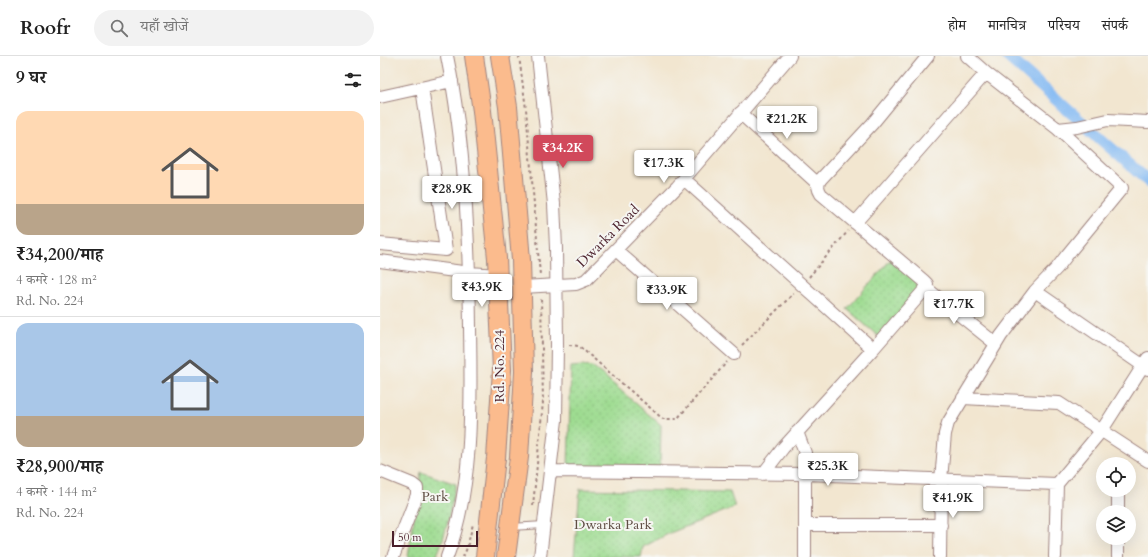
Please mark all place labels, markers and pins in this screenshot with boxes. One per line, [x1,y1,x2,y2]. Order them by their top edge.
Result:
pin: ₹21.2K [754,106,820,140]
pin: ₹34.2K [530,135,596,169]
pin: ₹17.3K [631,150,697,184]
pin: ₹28.9K [419,176,485,210]
pin: ₹43.9K [449,274,515,308]
pin: ₹33.9K [634,277,700,311]
pin: ₹17.7K [921,291,987,325]
pin: ₹25.3K [795,453,861,487]
pin: ₹41.9K [920,485,986,519]

